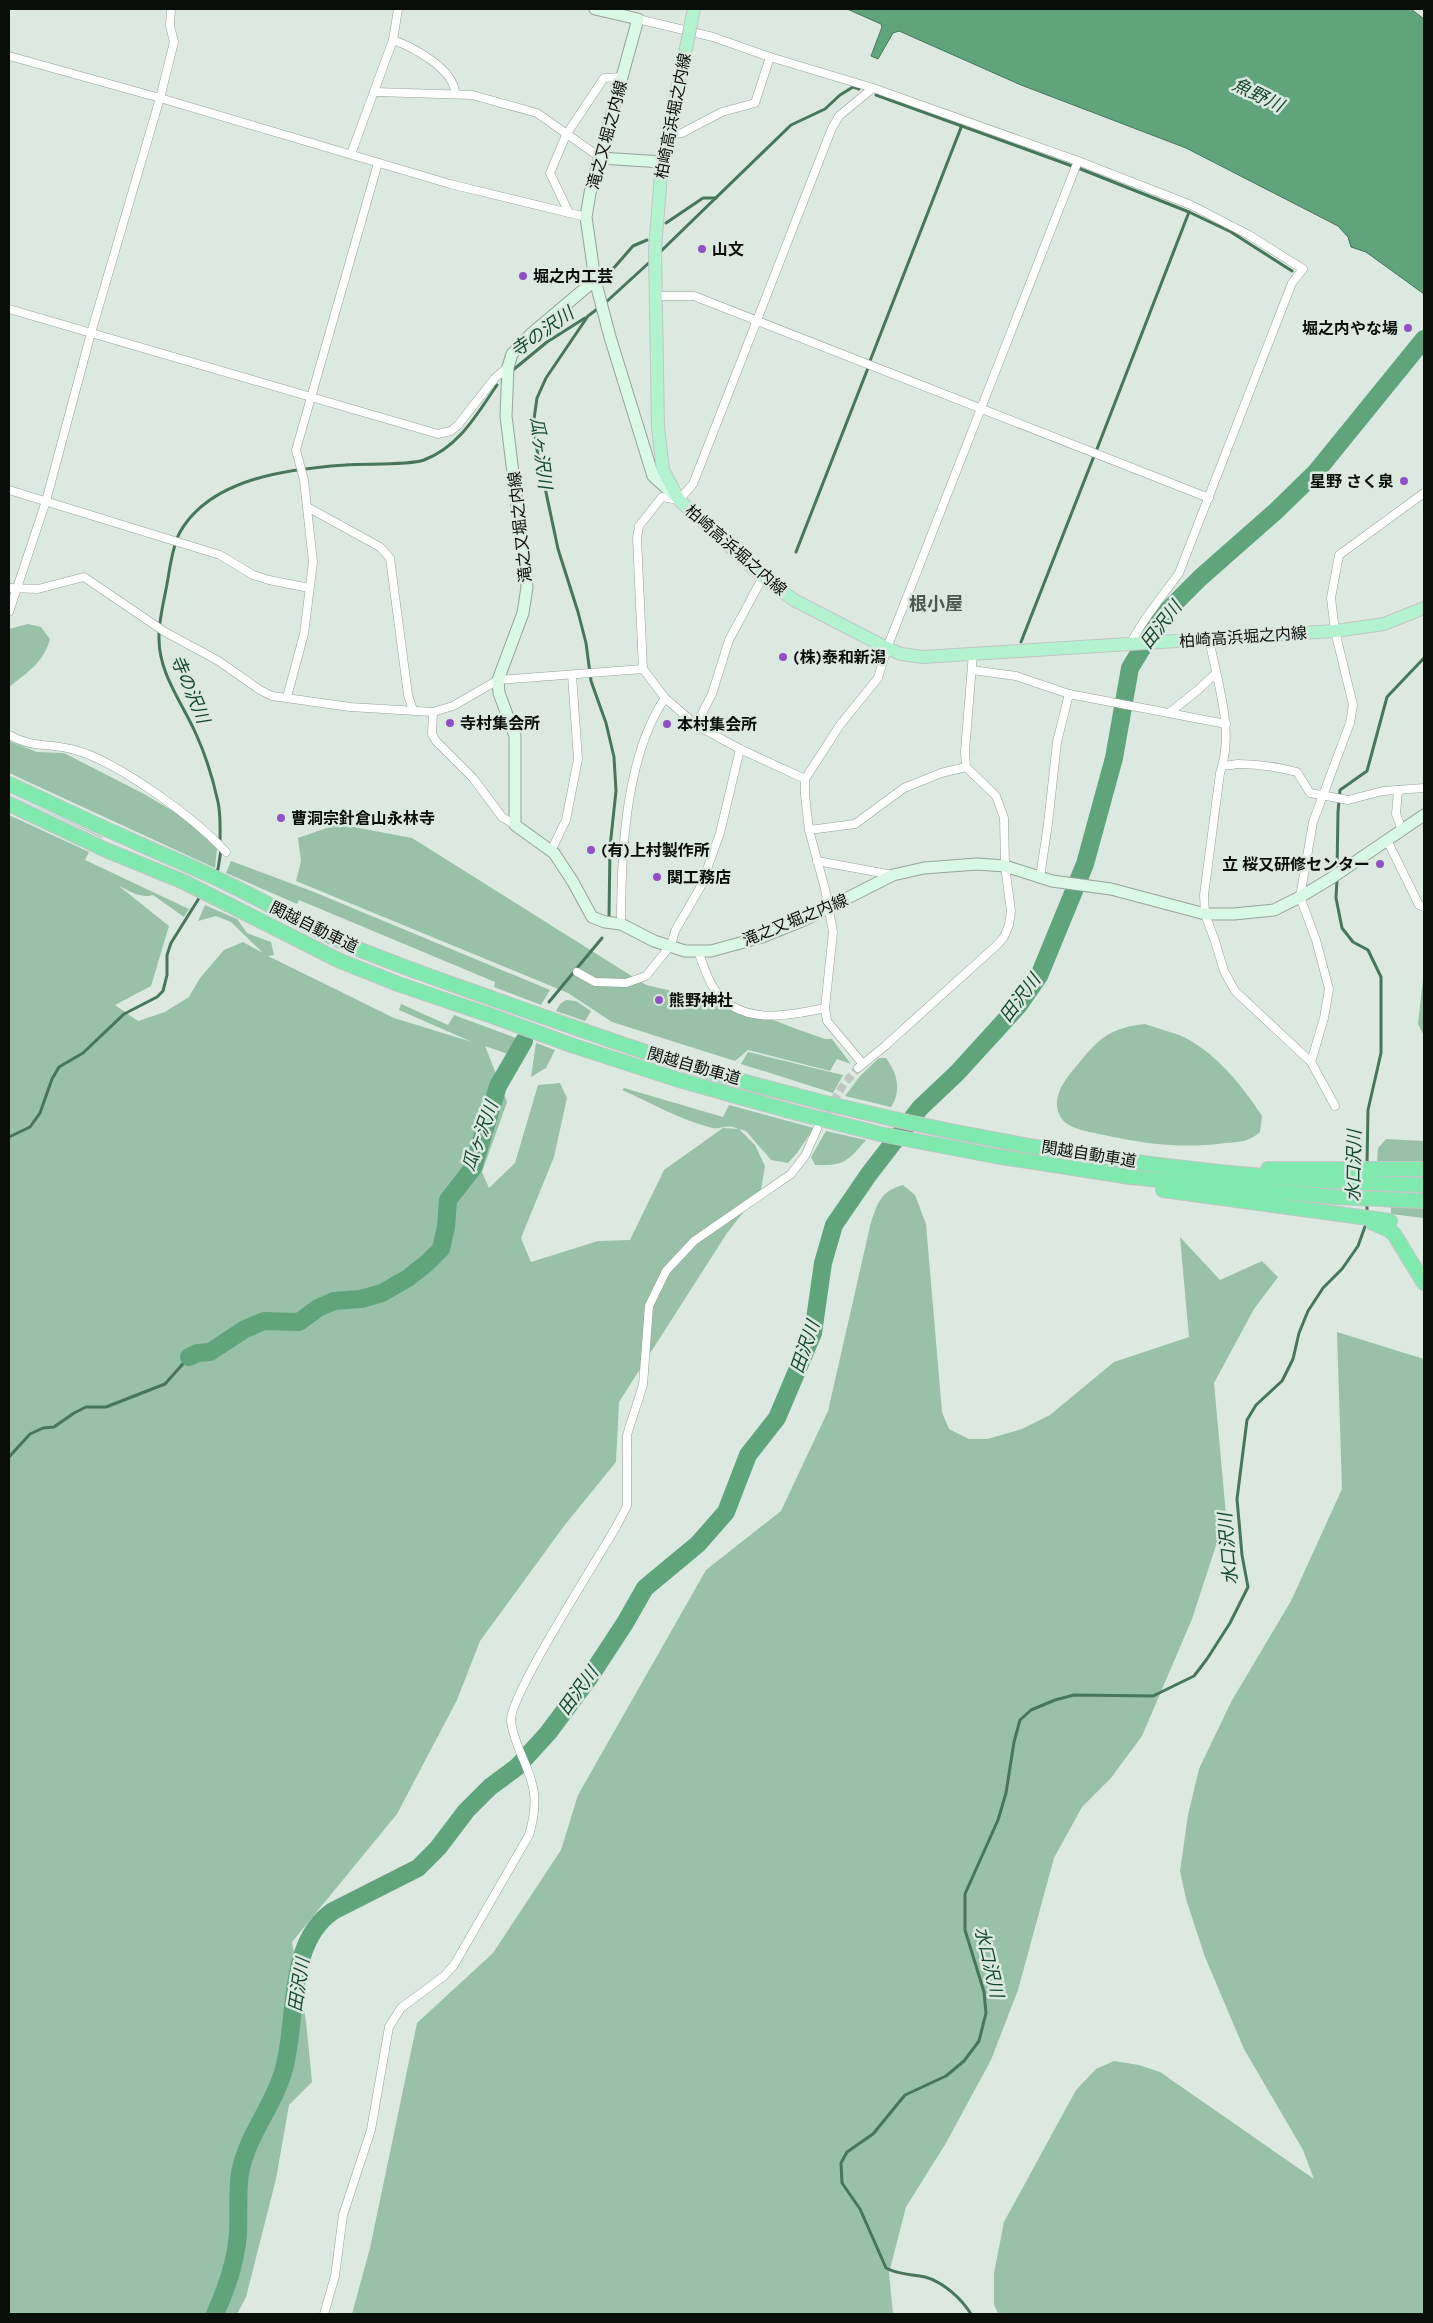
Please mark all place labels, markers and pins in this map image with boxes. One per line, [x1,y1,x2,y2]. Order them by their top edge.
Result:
place label: 山文 [712,240,744,259]
marker: 山文 [696,243,708,255]
place label: 堀之内工芸 [533,267,613,286]
marker: 堀之内工芸 [517,270,529,282]
place label: 堀之内やな場 [1302,319,1398,338]
marker: 堀之内やな場 [1402,322,1414,334]
place label: 星野 さく泉 [1310,472,1394,491]
marker: 星野 さく泉 [1398,475,1410,487]
place label: (株)泰和新潟 [793,648,886,667]
marker: (株)泰和新潟 [777,651,789,663]
place label: 寺村集会所 [460,714,540,733]
place label: 本村集会所 [677,715,757,734]
marker: 寺村集会所 [444,717,456,729]
marker: 本村集会所 [661,718,673,730]
place label: 曹洞宗針倉山永林寺 [291,809,435,828]
marker: 曹洞宗針倉山永林寺 [275,812,287,824]
place label: (有)上村製作所 [601,841,710,860]
marker: (有)上村製作所 [585,844,597,856]
place label: 立 桜又研修センター [1222,855,1370,874]
marker: 立 桜又研修センター [1374,858,1386,870]
place label: 関工務店 [667,868,731,887]
marker: 関工務店 [651,871,663,883]
place label: 熊野神社 [669,991,733,1010]
marker: 熊野神社 [653,994,665,1006]

